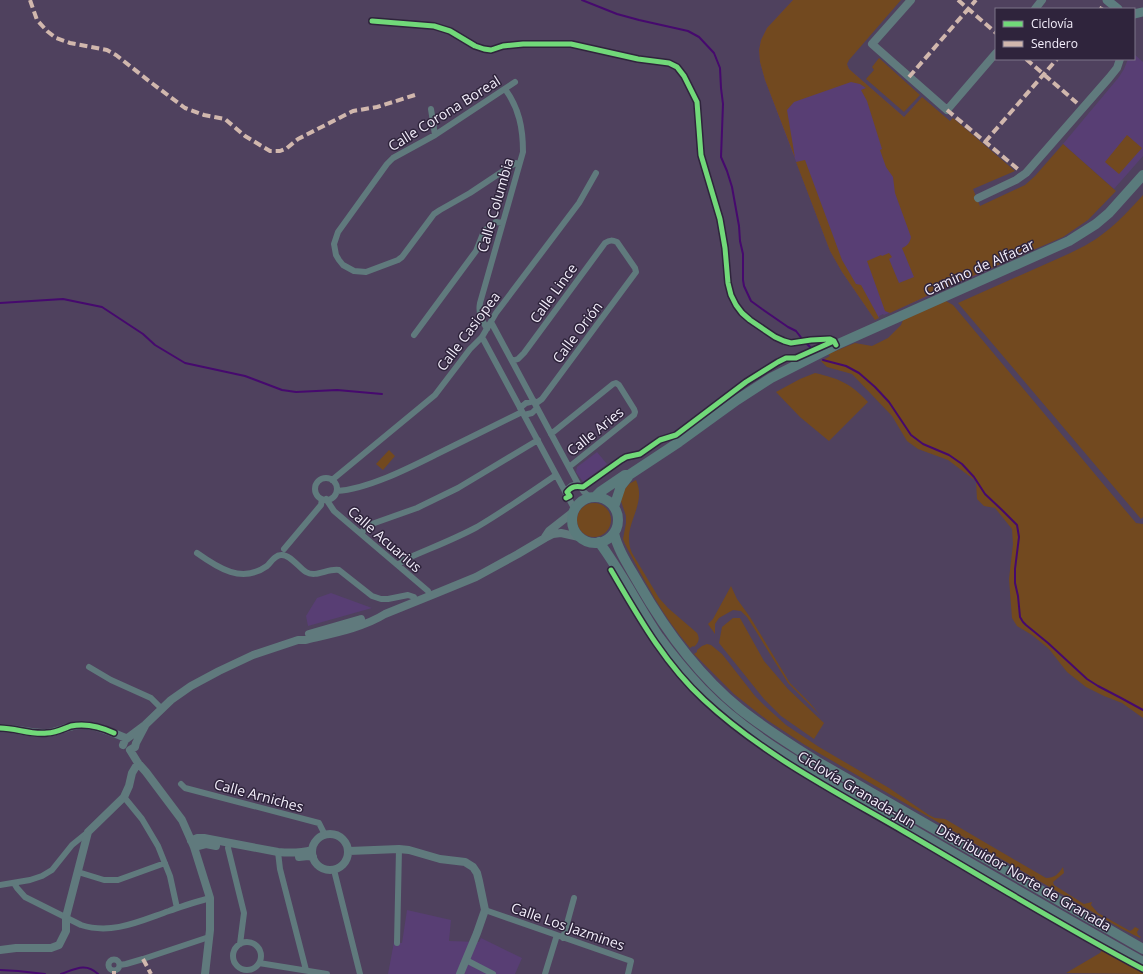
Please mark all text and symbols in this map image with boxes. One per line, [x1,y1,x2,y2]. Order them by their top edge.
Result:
legend [995,8,1135,60]
text: Ciclovía [1031,15,1073,32]
text: Sendero [1031,35,1078,52]
street label: Calle Corona Boreal [384,71,504,155]
street label: Calle Columbia [472,156,518,254]
street label: Camino de Alfacar [921,234,1037,300]
street label: Calle Lince [525,259,581,327]
street label: Calle Casiopea [432,288,504,374]
street label: Calle Orión [548,297,606,367]
street label: Calle Aries [563,402,628,460]
street label: Calle Acuarius [344,502,426,576]
street label: Ciclovía Granada-Jun [794,746,920,832]
street label: Calle Arniches [212,774,306,816]
street label: Distribuidor Norte de Granada [933,819,1115,935]
street label: Calle Los Jazmines [509,898,628,954]

